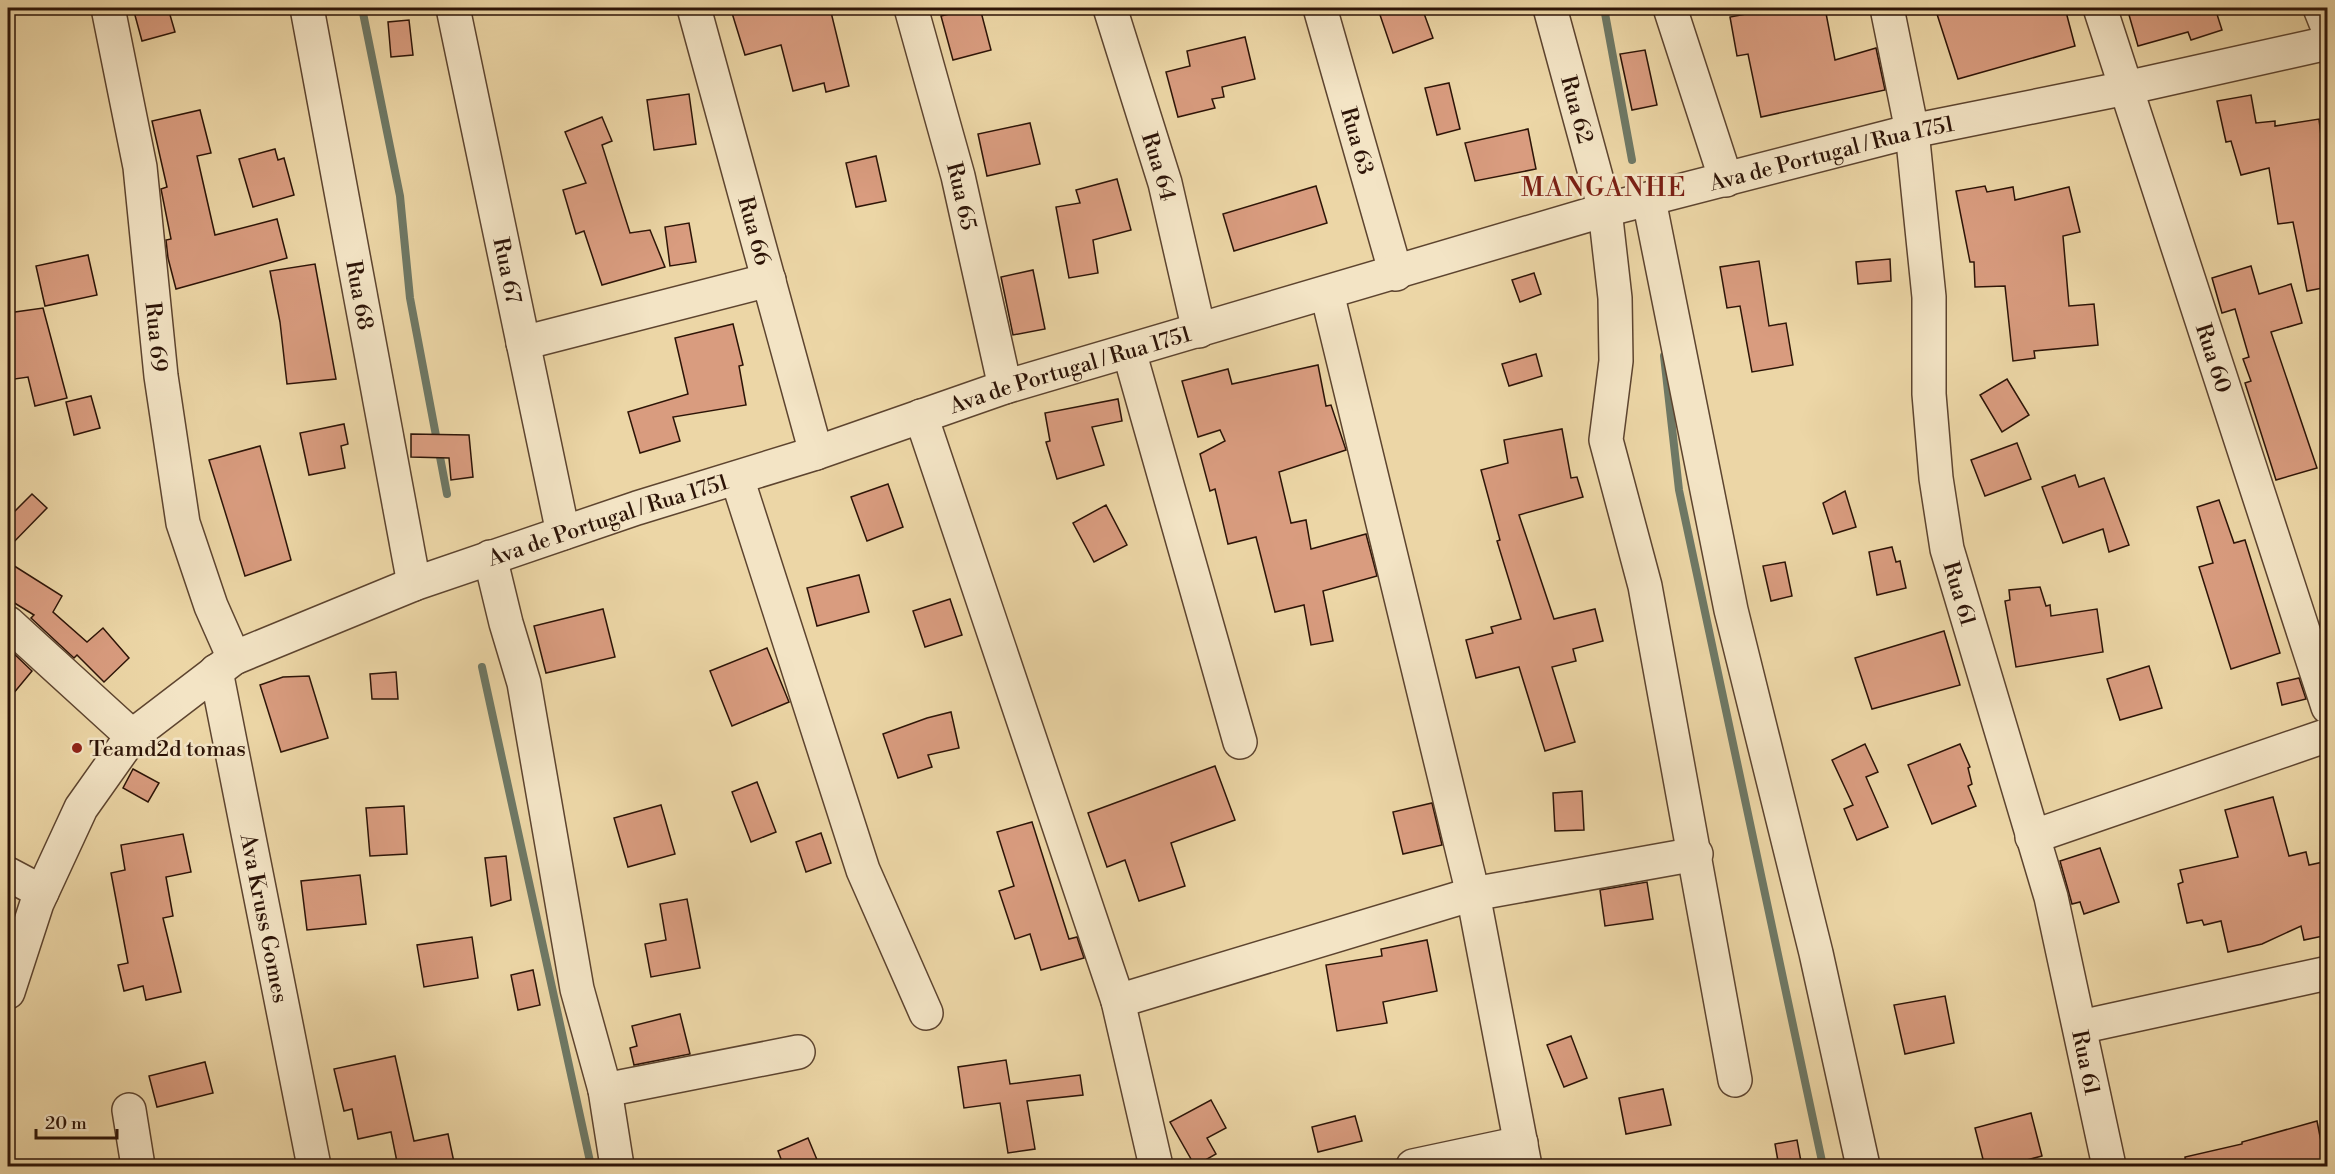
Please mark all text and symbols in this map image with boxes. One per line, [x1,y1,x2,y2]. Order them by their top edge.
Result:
street label: Rua 62 [1554,73,1598,147]
street label: Rua 63 [1334,104,1379,178]
street label: Ava de Portugal / Rua 1751 [1706,111,1957,198]
street label: Rua 64 [1135,129,1181,204]
street label: Rua 65 [940,159,982,233]
district label: MANGANHE [1521,172,1687,204]
street label: Rua 66 [731,194,776,269]
street label: Rua 67 [486,235,527,306]
street label: Rua 68 [339,258,379,332]
street label: Rua 69 [139,301,173,373]
street label: Rua 60 [2189,320,2237,396]
street label: Ava de Portugal / Rua 1751 [945,321,1195,421]
street label: Ava de Portugal / Rua 1751 [484,469,732,573]
street label: Rua 61 [1937,559,1981,630]
place label: Teamd2d tomas [89,736,246,763]
marker: Teamd2d tomas [70,741,84,755]
street label: Ava Kruss Gomes [233,831,293,1005]
street label: Rua 61 [2065,1028,2105,1098]
scale bar [36,1102,117,1140]
text: 20 m [45,1112,87,1135]

